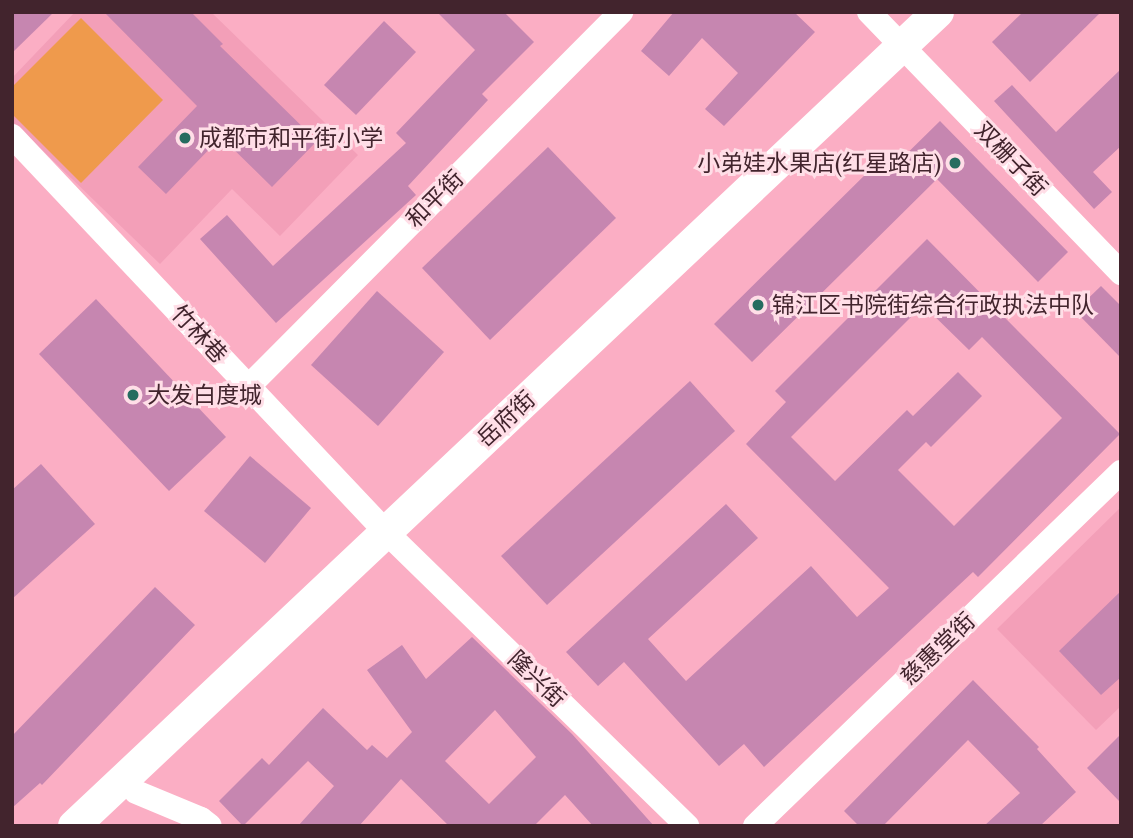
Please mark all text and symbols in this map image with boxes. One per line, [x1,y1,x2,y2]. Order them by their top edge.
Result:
street label: 双栅子街 [969,116,1053,202]
place label: 成都市和平街小学 [199,124,383,152]
marker: 成都市和平街小学 [177,130,193,146]
place label: 小弟娃水果店(红星路店) [697,149,941,177]
marker: 小弟娃水果店(红星路店) [947,155,963,171]
street label: 和平街 [401,165,469,233]
place label: 锦江区书院街综合行政执法中队 [772,291,1094,319]
marker: 锦江区书院街综合行政执法中队 [750,297,766,313]
street label: 竹林巷 [165,299,233,369]
place label: 大发白度城 [147,381,262,409]
street label: 岳府街 [471,385,541,453]
marker: 大发白度城 [125,387,141,403]
street label: 慈惠堂街 [895,607,981,691]
street label: 隆兴街 [503,645,571,713]

